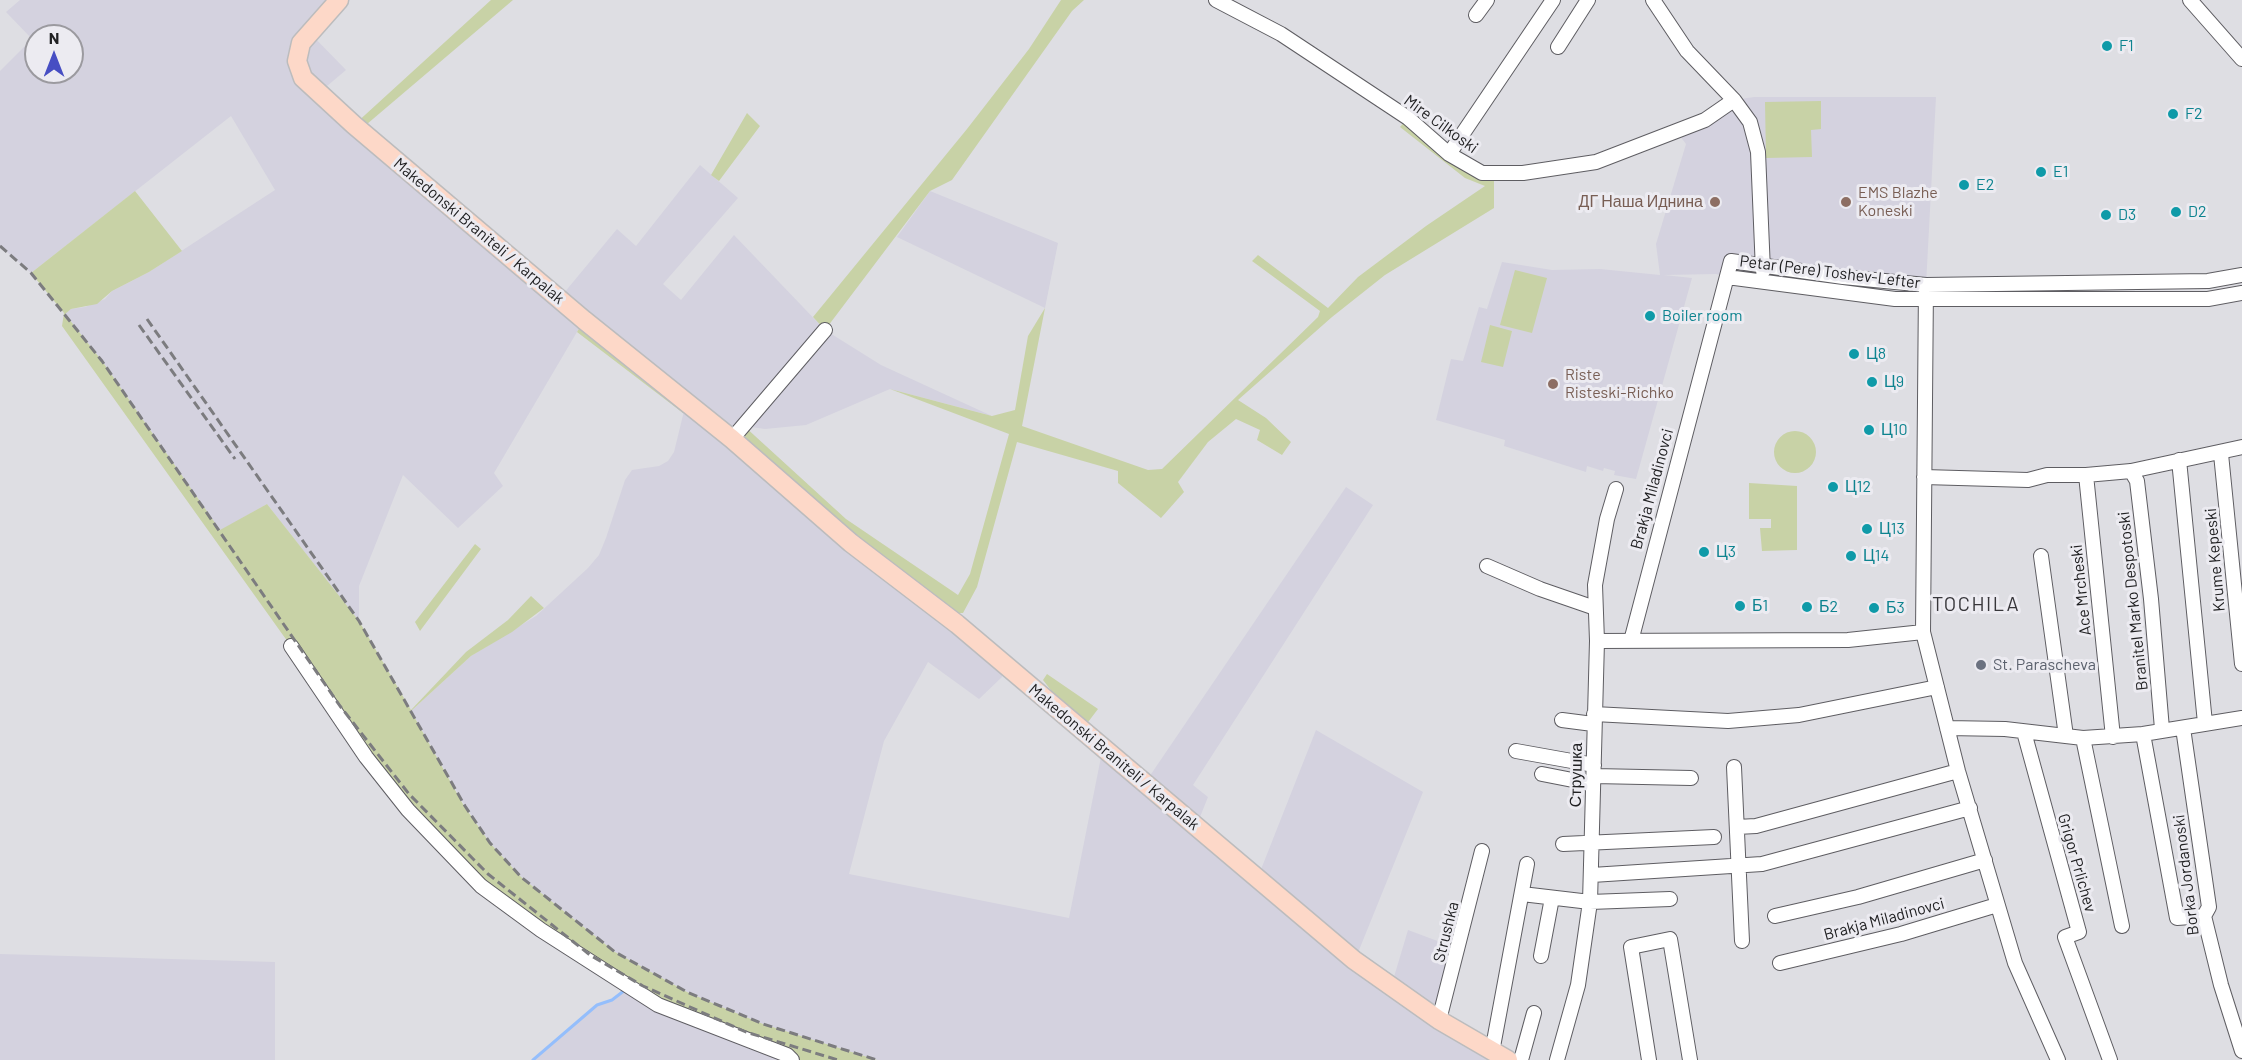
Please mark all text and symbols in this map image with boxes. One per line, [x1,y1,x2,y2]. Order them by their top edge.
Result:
north arrow [24,24,84,84]
text: N [49,28,59,47]
place label: F1 [2119,36,2134,56]
marker: F1 [2100,39,2114,53]
street label: Mire Cilkoski [1400,91,1482,157]
place label: F2 [2185,104,2203,124]
marker: F2 [2166,107,2180,121]
street label: Makedonski Braniteli / Karpalak [390,154,568,308]
place label: E1 [2053,162,2068,182]
marker: E1 [2034,165,2048,179]
place label: E2 [1976,175,1994,195]
marker: E2 [1957,178,1971,192]
place label: EMS Blazhe Koneski [1858,183,1938,221]
place label: ДГ Наша Иднина [1579,192,1703,212]
marker: ДГ Наша Иднина [1708,195,1722,209]
marker: EMS Blazhe Koneski [1839,195,1853,209]
place label: D2 [2188,202,2206,222]
place label: D3 [2118,205,2136,225]
marker: D2 [2169,205,2183,219]
marker: D3 [2099,208,2113,222]
street label: Petar (Pere) Toshev-Lefter [1738,251,1922,293]
place label: Boiler room [1662,306,1742,326]
marker: Boiler room [1643,309,1657,323]
place label: Ц8 [1866,344,1886,364]
marker: Ц8 [1847,347,1861,361]
place label: Riste Risteski-Richko [1565,365,1674,403]
place label: Ц9 [1884,372,1904,392]
marker: Ц9 [1865,375,1879,389]
marker: Riste Risteski-Richko [1546,377,1560,391]
place label: Ц10 [1881,420,1907,440]
marker: Ц10 [1862,423,1876,437]
street label: Brakja Miladinovci [1627,427,1677,551]
place label: Ц12 [1845,477,1871,497]
marker: Ц12 [1826,480,1840,494]
street label: Krume Kepeski [2201,507,2229,613]
street label: Branitel Marko Despotoski [2114,510,2152,692]
place label: Ц13 [1879,519,1905,539]
marker: Ц13 [1860,522,1874,536]
place label: Ц3 [1716,542,1736,562]
street label: Ace Mrcheski [2067,543,2095,637]
marker: Ц3 [1697,545,1711,559]
place label: Ц14 [1863,546,1889,566]
marker: Ц14 [1844,549,1858,563]
district label: TOCHILA [1932,592,2020,616]
place label: Б1 [1752,596,1768,616]
place label: Б2 [1819,597,1838,617]
place label: Б3 [1886,598,1905,618]
marker: Б1 [1733,599,1747,613]
marker: Б2 [1800,600,1814,614]
marker: Б3 [1867,601,1881,615]
place label: St. Parascheva [1993,655,2096,675]
marker: St. Parascheva [1974,658,1988,672]
street label: Makedonski Braniteli / Karpalak [1025,680,1203,834]
street label: Струшка [1566,742,1586,808]
street label: Grigor Prlichev [2054,811,2100,915]
street label: Borka Jordanoski [2169,814,2203,936]
street label: Brakja Miladinovci [1822,894,1946,944]
street label: Strushka [1429,900,1463,964]

